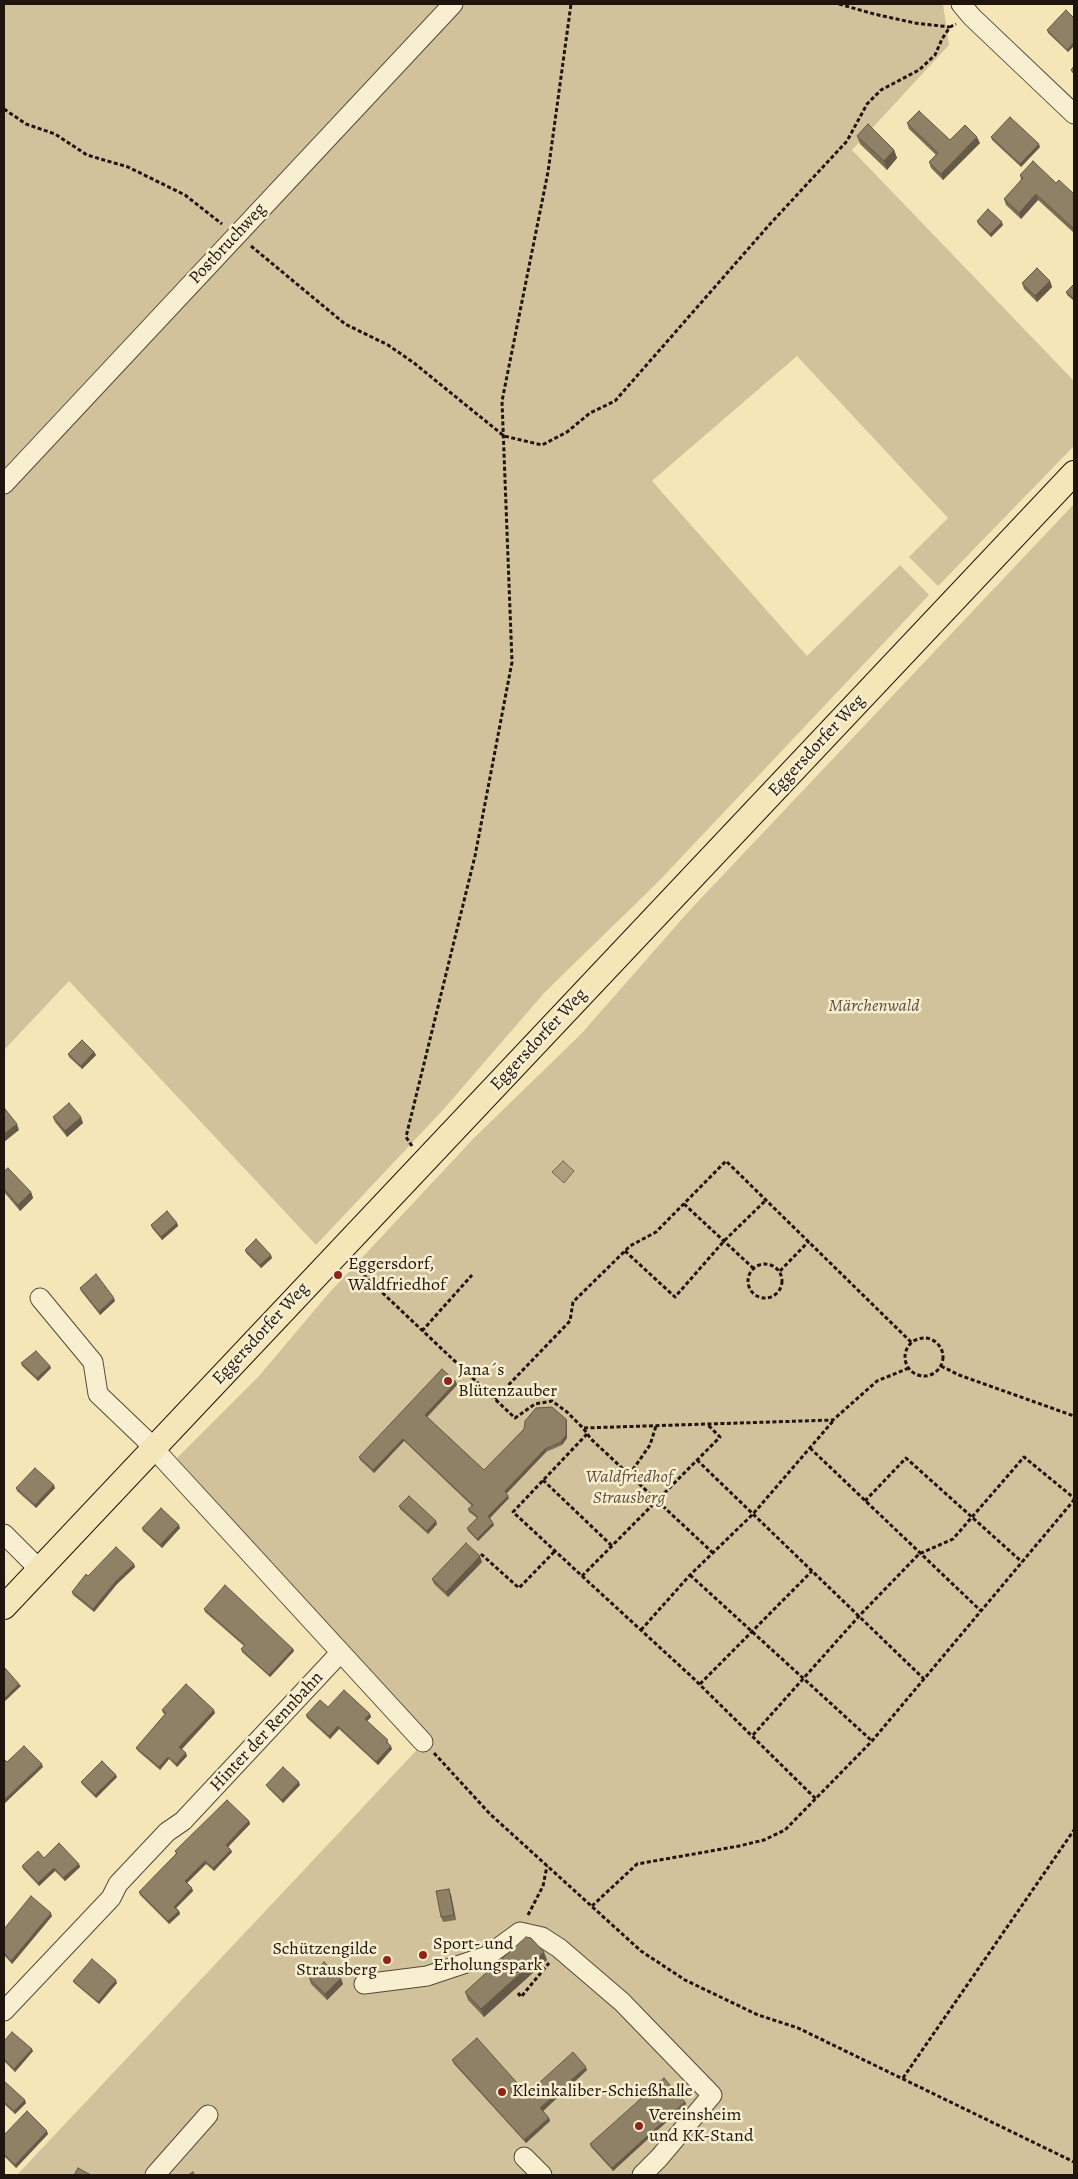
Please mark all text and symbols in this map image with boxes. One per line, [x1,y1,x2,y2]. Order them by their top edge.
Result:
street label: Postbruchweg [185,199,271,289]
street label: Eggersdorfer Weg [764,690,870,802]
street label: Eggersdorfer Weg [486,984,592,1096]
park label: Märchenwald [828,996,920,1018]
place label: Eggersdorf, Waldfriedhof [348,1254,446,1296]
marker: Eggersdorf, Waldfriedhof [332,1269,344,1281]
street label: Eggersdorfer Weg [208,1278,314,1390]
place label: Jana´s Blütenzauber [458,1360,557,1402]
marker: Jana´s Blütenzauber [442,1375,454,1387]
park label: Waldfriedhof Strausberg [585,1467,673,1510]
street label: Hinter der Rennbahn [206,1668,328,1796]
place label: Sport- und Erholungspark [433,1934,543,1976]
place label: Schützengilde Strausberg [272,1939,377,1982]
marker: Sport- und Erholungspark [417,1949,429,1961]
marker: Schützengilde Strausberg [381,1954,393,1966]
place label: Kleinkaliber-Schießhalle [512,2081,693,2103]
marker: Kleinkaliber-Schießhalle [496,2086,508,2098]
place label: Vereinsheim und KK-Stand [649,2105,754,2148]
marker: Vereinsheim und KK-Stand [633,2120,645,2132]

